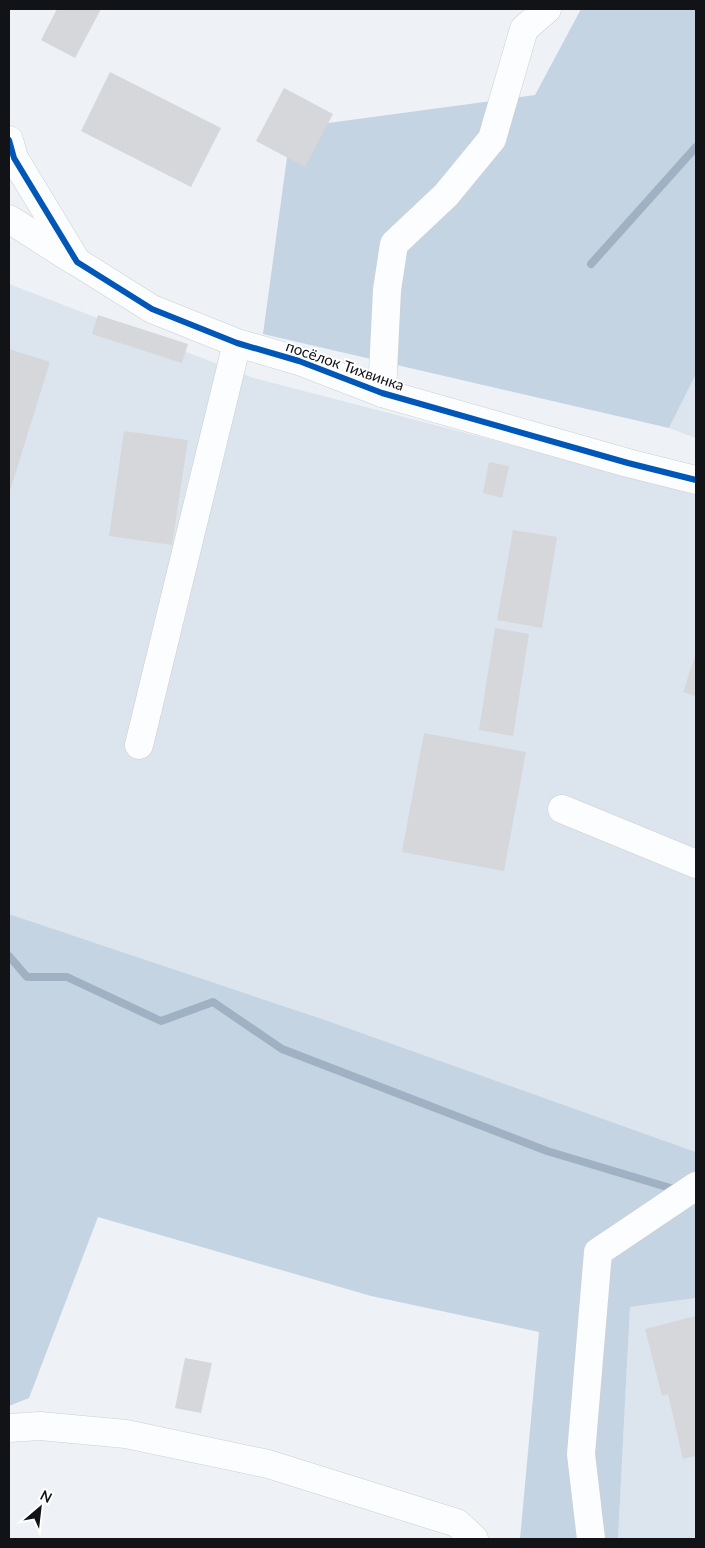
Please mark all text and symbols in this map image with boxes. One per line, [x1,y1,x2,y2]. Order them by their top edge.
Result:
street label: посёлок Тихвинка [284,336,407,394]
north arrow [15,1483,65,1533]
text: N [38,1486,55,1506]

